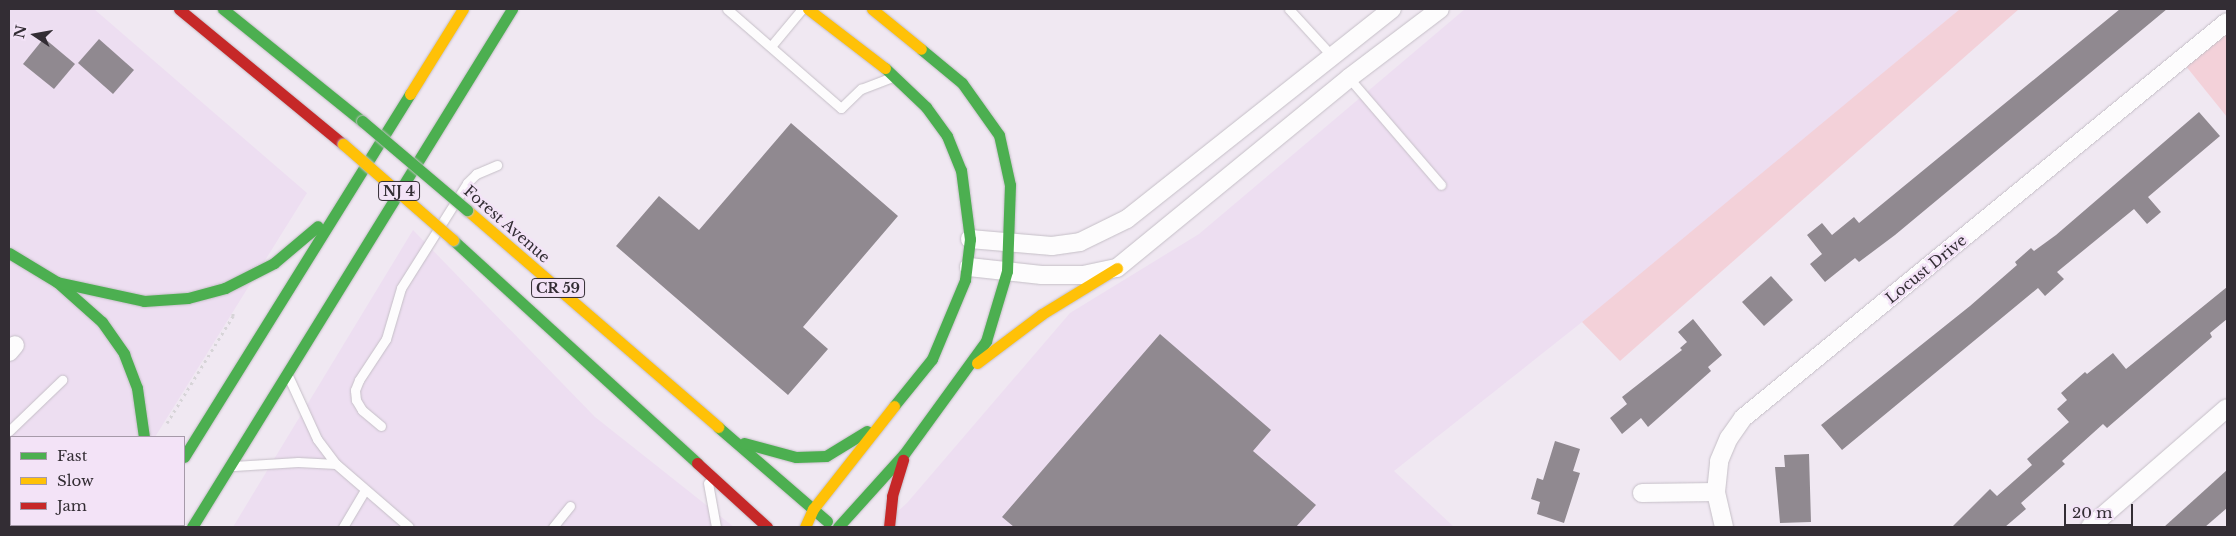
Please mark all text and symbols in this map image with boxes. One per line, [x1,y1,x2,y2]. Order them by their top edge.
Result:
north arrow [10,10,60,60]
text: N [10,24,30,40]
road number: NJ 4 [378,180,420,202]
street label: Forest Avenue [460,182,554,266]
street label: Locust Drive [1882,231,1970,307]
road number: CR 59 [530,276,586,300]
legend [10,436,185,526]
text: Fast [57,446,87,465]
text: Slow [57,471,94,490]
scale bar [2066,494,2135,526]
text: Jam [57,496,87,515]
text: 20 m [2072,503,2112,522]

